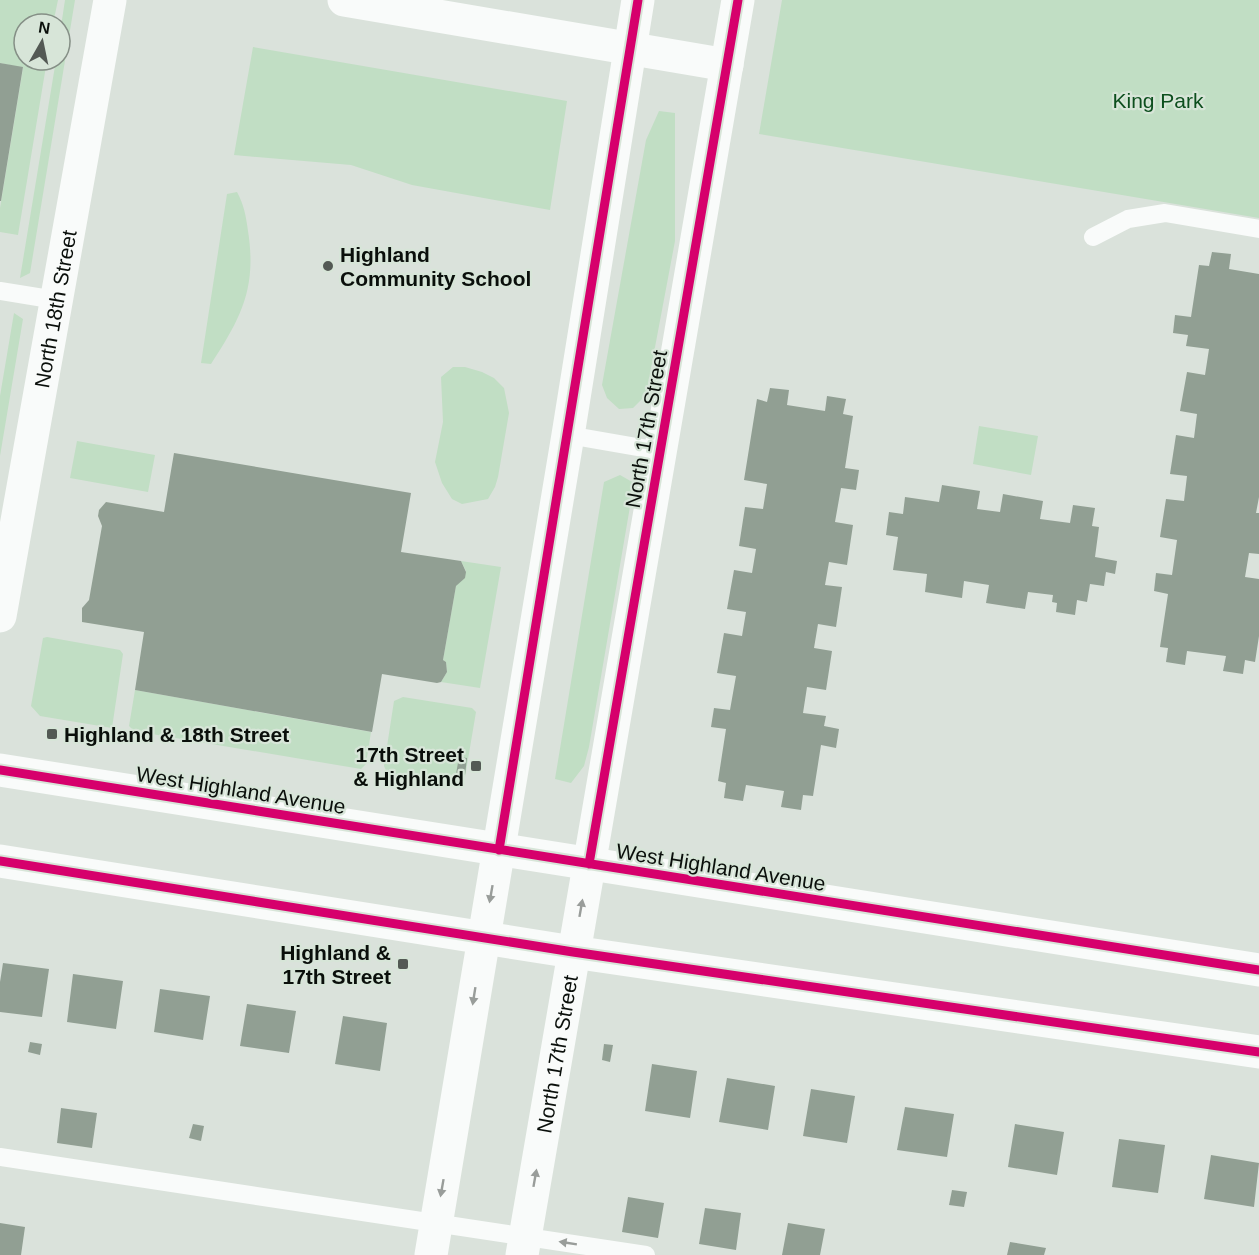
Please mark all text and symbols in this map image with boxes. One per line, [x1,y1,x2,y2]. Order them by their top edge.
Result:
north arrow [12,12,72,72]
text: N [37,18,51,37]
park label: King Park [1112,89,1204,112]
street label: North 18th Street [29,228,80,390]
place label: Highland Community School [340,243,531,290]
marker: Highland Community School [321,259,335,273]
street label: North 17th Street [621,348,671,510]
place label: Highland & 18th Street [64,723,289,746]
marker: Highland & 18th Street [45,727,59,741]
place label: 17th Street & Highland [353,743,464,790]
marker: 17th Street & Highland [469,759,483,773]
street label: West Highland Avenue [135,762,347,818]
street label: West Highland Avenue [615,839,827,895]
one-way arrow [486,885,495,904]
one-way arrow [577,898,586,917]
place label: Highland & 17th Street [280,941,391,988]
marker: Highland & 17th Street [396,957,410,971]
street label: North 17th Street [532,973,582,1135]
one-way arrow [469,986,478,1005]
one-way arrow [531,1169,540,1188]
one-way arrow [437,1178,446,1197]
one-way arrow [558,1238,577,1247]

